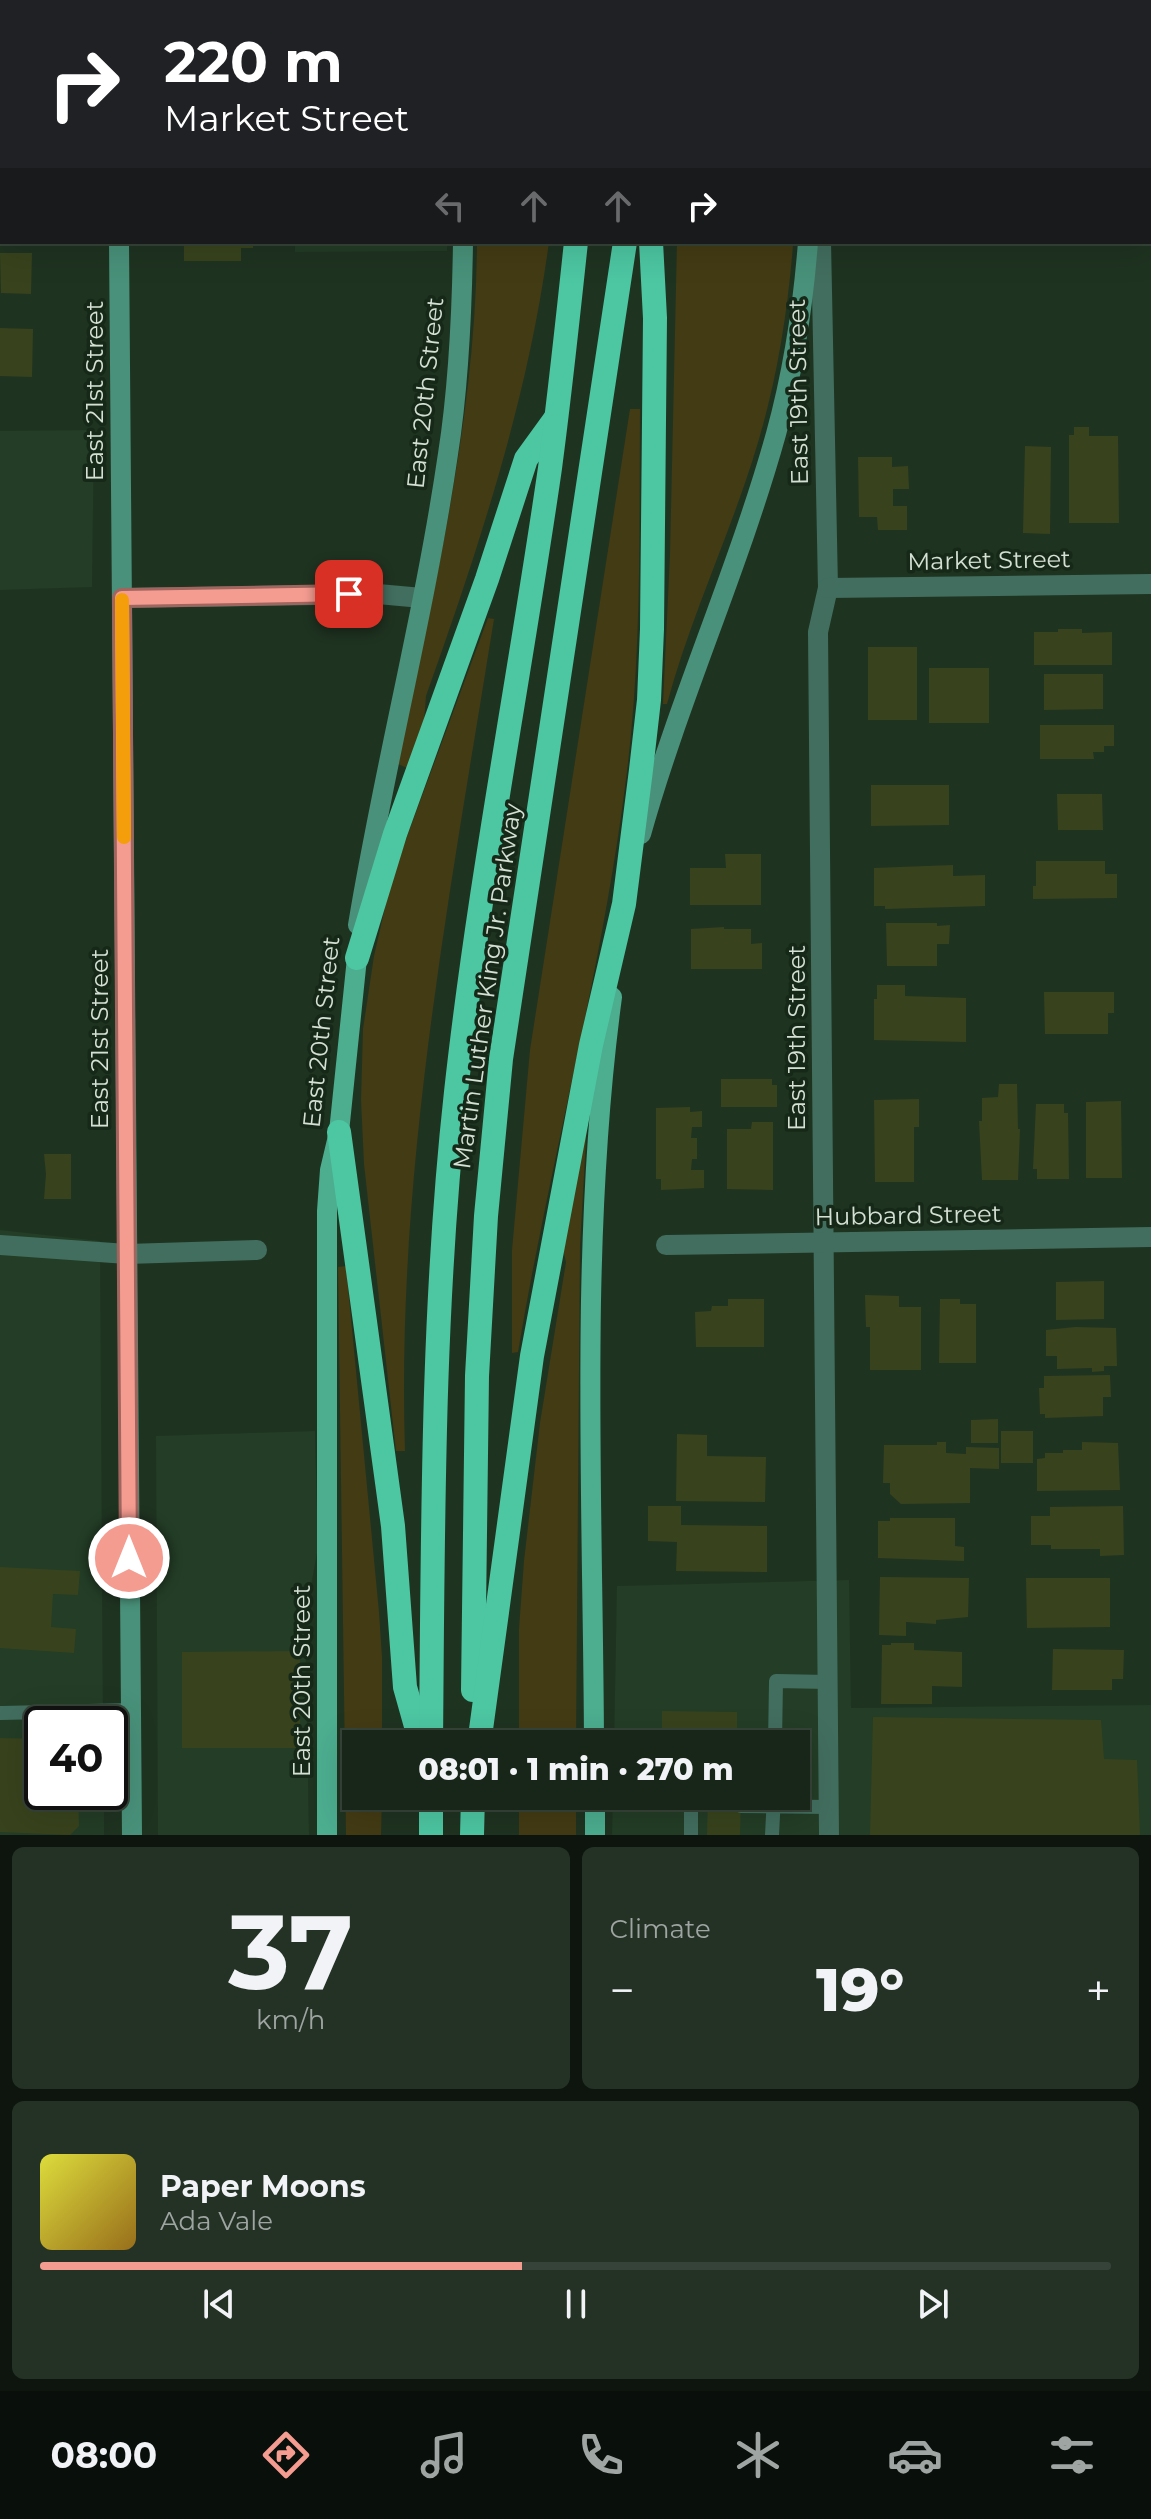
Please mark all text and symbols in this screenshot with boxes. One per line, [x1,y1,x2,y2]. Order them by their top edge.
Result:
text: 220 m [164,28,343,96]
icon: right [32,32,136,136]
text: Market Street [164,96,409,140]
icon: left [428,184,472,228]
icon: ahead [512,184,556,228]
icon: ahead [596,184,640,228]
icon: right [680,184,724,228]
street label: East 20th Street [401,296,449,490]
street label: East 19th Street [782,298,814,485]
street label: East 21st Street [80,301,109,481]
street label: Market Street [907,544,1071,576]
pin [315,560,383,628]
icon: arrive [327,572,371,616]
street label: Martin Luther King Jr. Parkway [447,801,527,1171]
street label: East 20th Street [297,935,345,1129]
street label: East 19th Street [782,945,811,1131]
street label: East 21st Street [85,949,114,1129]
street label: Hubbard Street [814,1199,1002,1231]
position arrow [87,1516,171,1600]
street label: East 20th Street [287,1585,316,1777]
speed limit sign: 40 [24,1706,128,1810]
text: 08:01 · 1 min · 270 m [418,1751,734,1788]
text: 37 [228,1888,353,2015]
text: Climate [610,1913,711,1945]
text: 19° [816,1953,904,2026]
text: − [610,1963,635,2017]
text: + [1086,1963,1111,2017]
text: km/h [256,2004,325,2036]
text: Paper Moons [160,2168,366,2205]
text: Ada Vale [160,2205,273,2237]
icon: previous [197,2282,241,2326]
icon: pause [554,2282,598,2326]
icon: next [911,2282,955,2326]
icon: directions [258,2427,314,2483]
icon: music [416,2427,472,2483]
icon: phone [573,2427,629,2483]
icon: climate [730,2427,786,2483]
icon: car [887,2427,943,2483]
icon: filters [1044,2427,1100,2483]
text: 08:00 [51,2433,157,2477]

